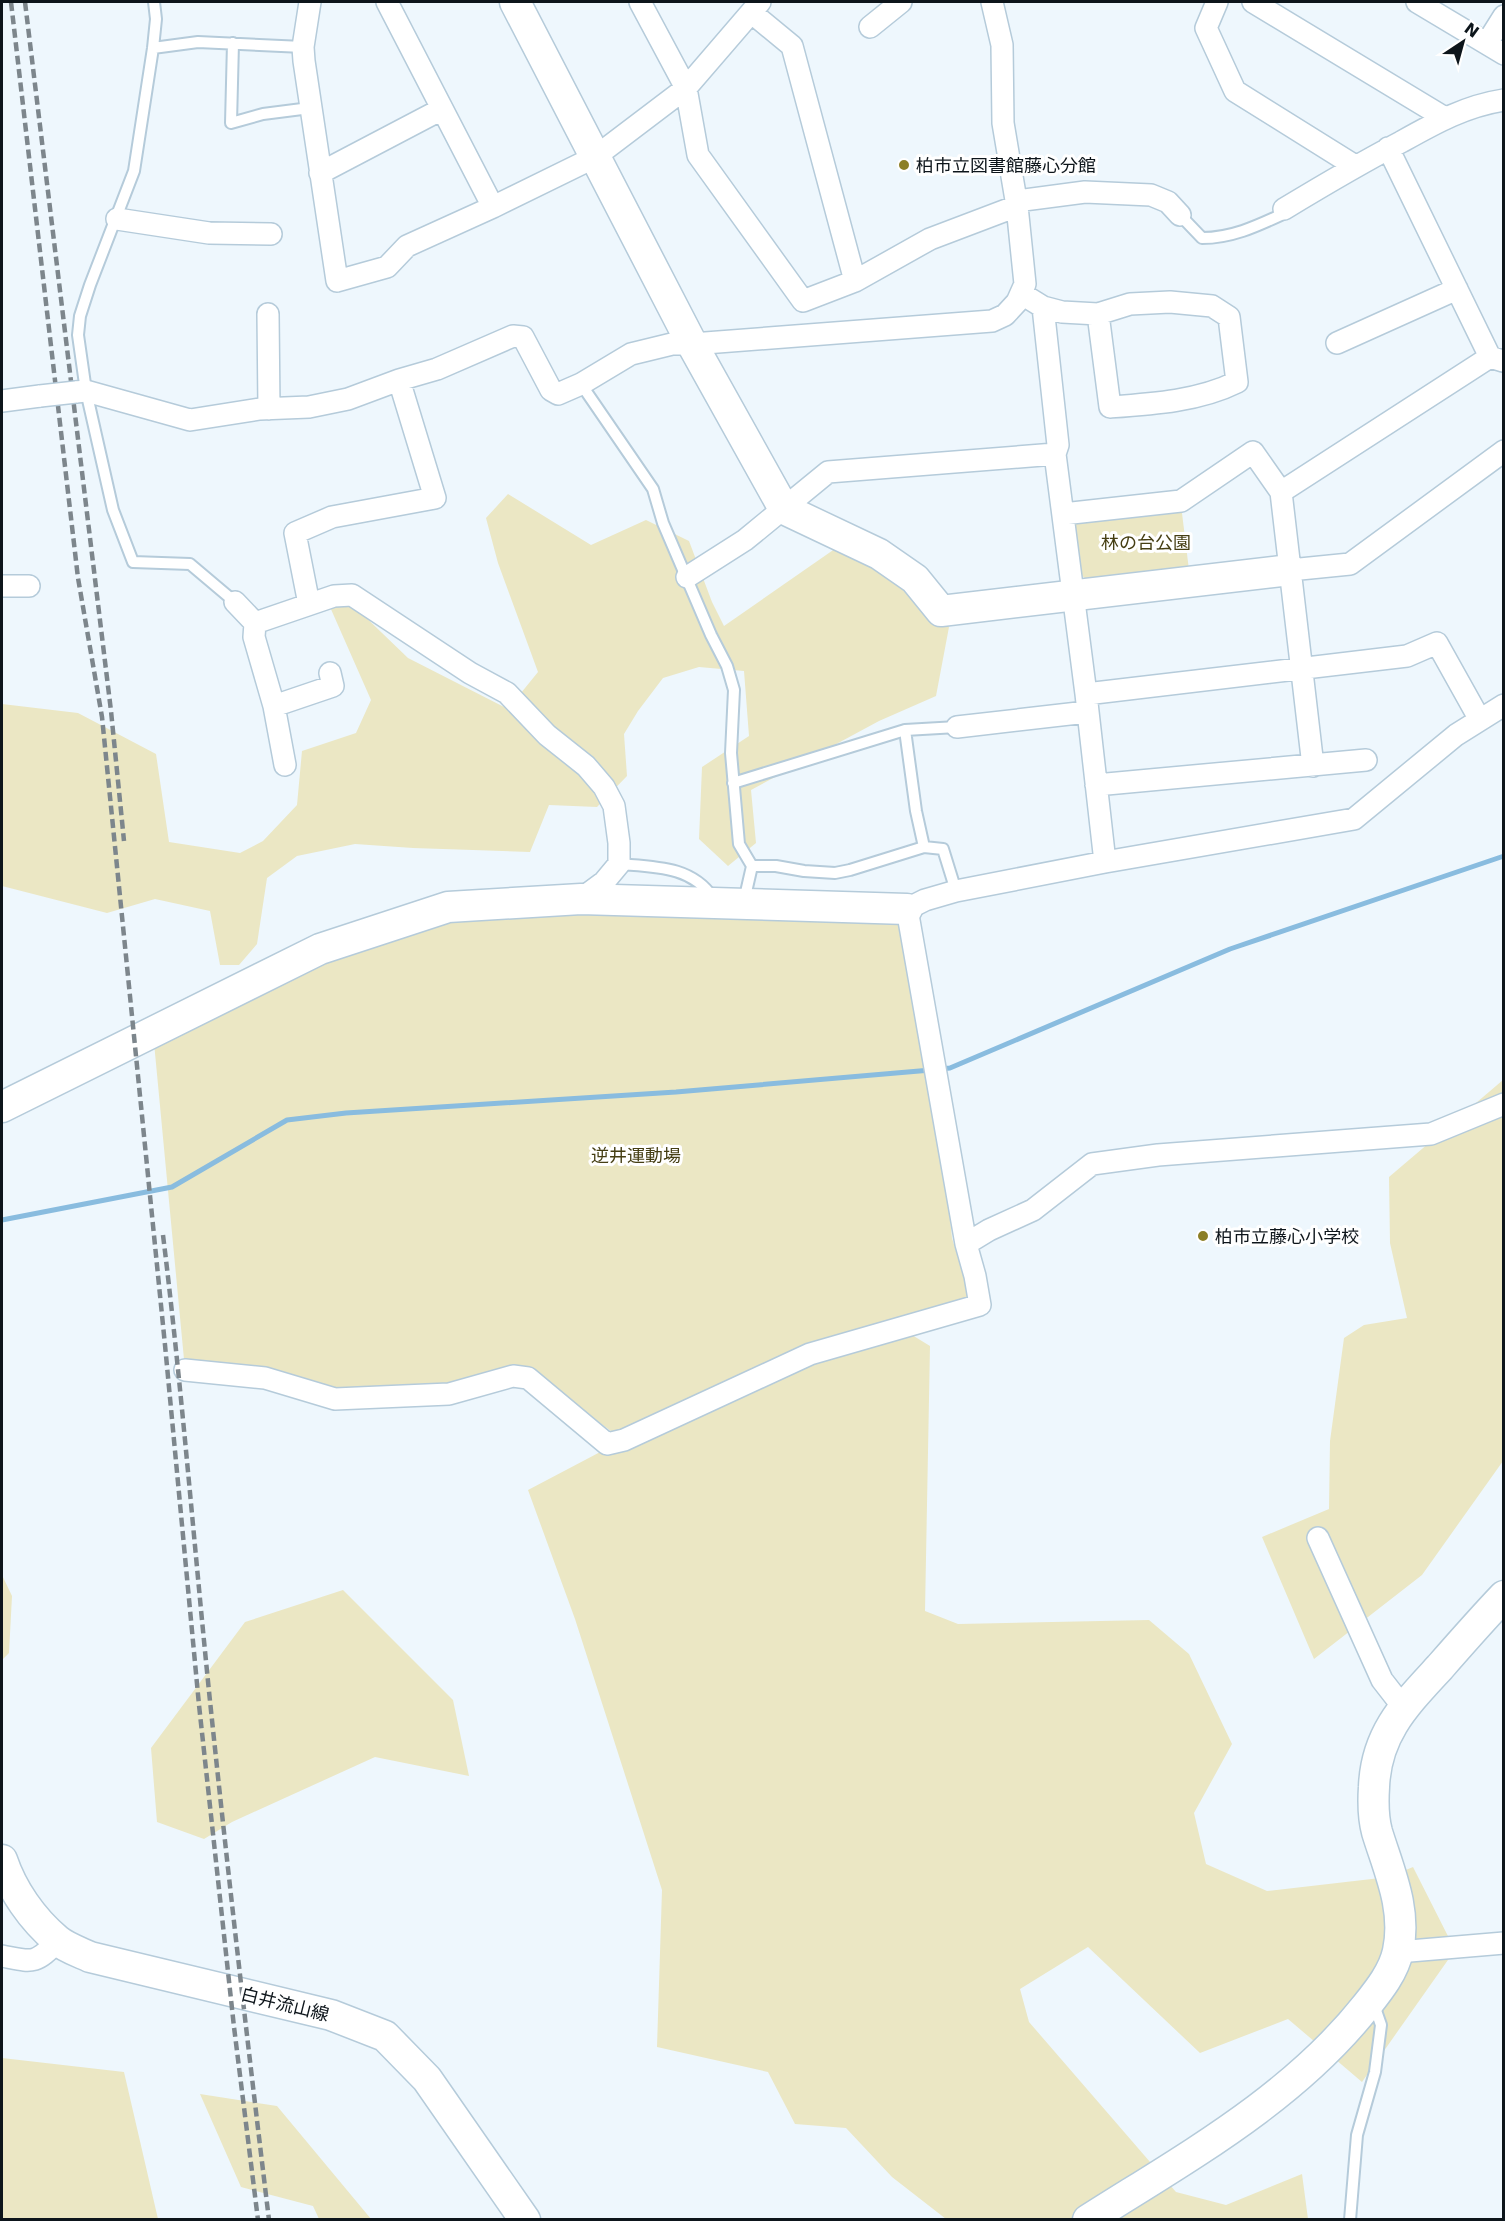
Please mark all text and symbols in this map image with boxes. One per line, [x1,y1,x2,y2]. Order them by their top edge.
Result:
north arrow [1433,12,1493,72]
text: N [1461,19,1483,42]
place label: 柏市立図書館藤心分館 [916,155,1096,176]
marker: 柏市立図書館藤心分館 [897,158,911,172]
park label: 林の台公園 [1101,532,1191,553]
park label: 逆井運動場 [591,1145,681,1166]
place label: 柏市立藤心小学校 [1215,1226,1359,1247]
marker: 柏市立藤心小学校 [1196,1229,1210,1243]
street label: 白井流山線 [239,1983,331,2025]

